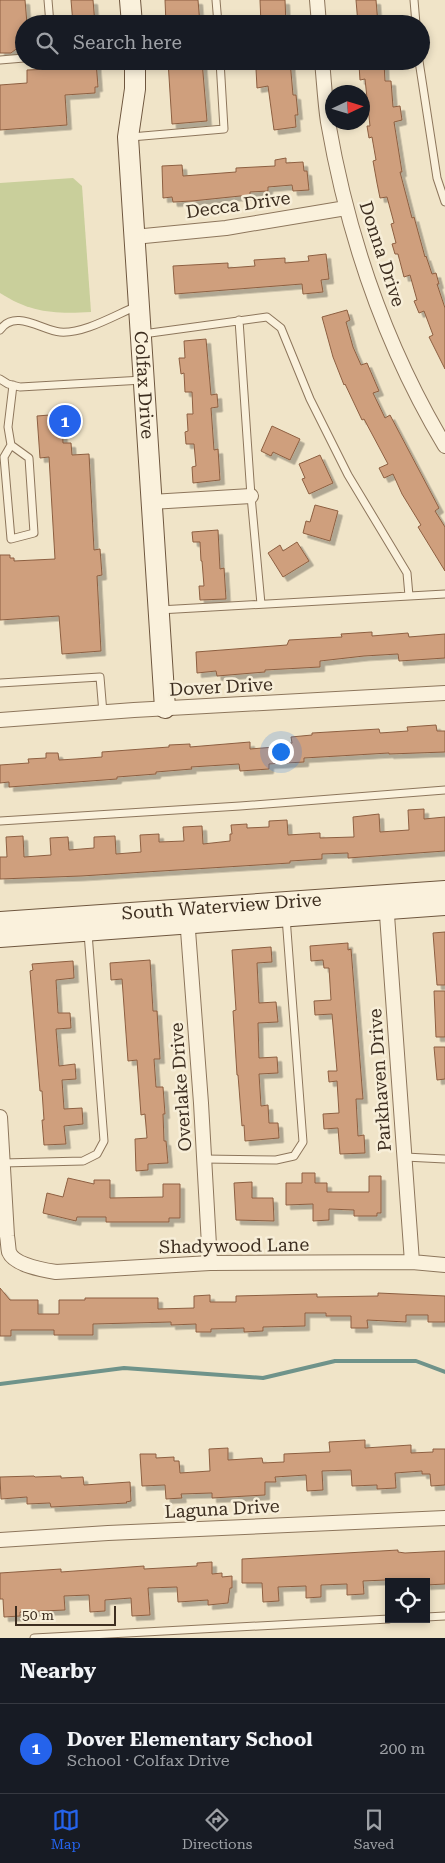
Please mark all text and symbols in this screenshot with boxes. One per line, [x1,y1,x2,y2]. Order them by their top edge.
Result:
search box [15,15,430,70]
icon: search [33,29,61,57]
text: Search here [73,31,182,54]
north arrow [325,85,370,130]
street label: Decca Drive [184,187,292,222]
street label: Donna Drive [356,198,409,309]
street label: Colfax Drive [131,330,159,440]
pin: 1 [49,402,81,440]
street label: Dover Drive [169,673,273,700]
your location [268,739,294,765]
street label: South Waterview Drive [121,889,322,924]
street label: Parkhaven Drive [364,1008,395,1152]
street label: Overlake Drive [166,1022,195,1152]
street label: Shadywood Lane [159,1234,309,1257]
street label: Laguna Drive [164,1495,280,1522]
map controls [385,1578,430,1623]
button: locate [385,1578,430,1623]
scale bar [15,1603,116,1626]
text: 50 m [22,1607,54,1623]
text: Nearby [20,1659,96,1683]
text: Dover Elementary School [67,1728,312,1751]
text: 1 [32,1739,40,1758]
text: 200 m [379,1739,425,1758]
text: School · Colfax Drive [67,1751,230,1770]
tab: Map [51,1806,81,1852]
tab: Directions [182,1806,252,1852]
tab: Saved [354,1806,394,1852]

